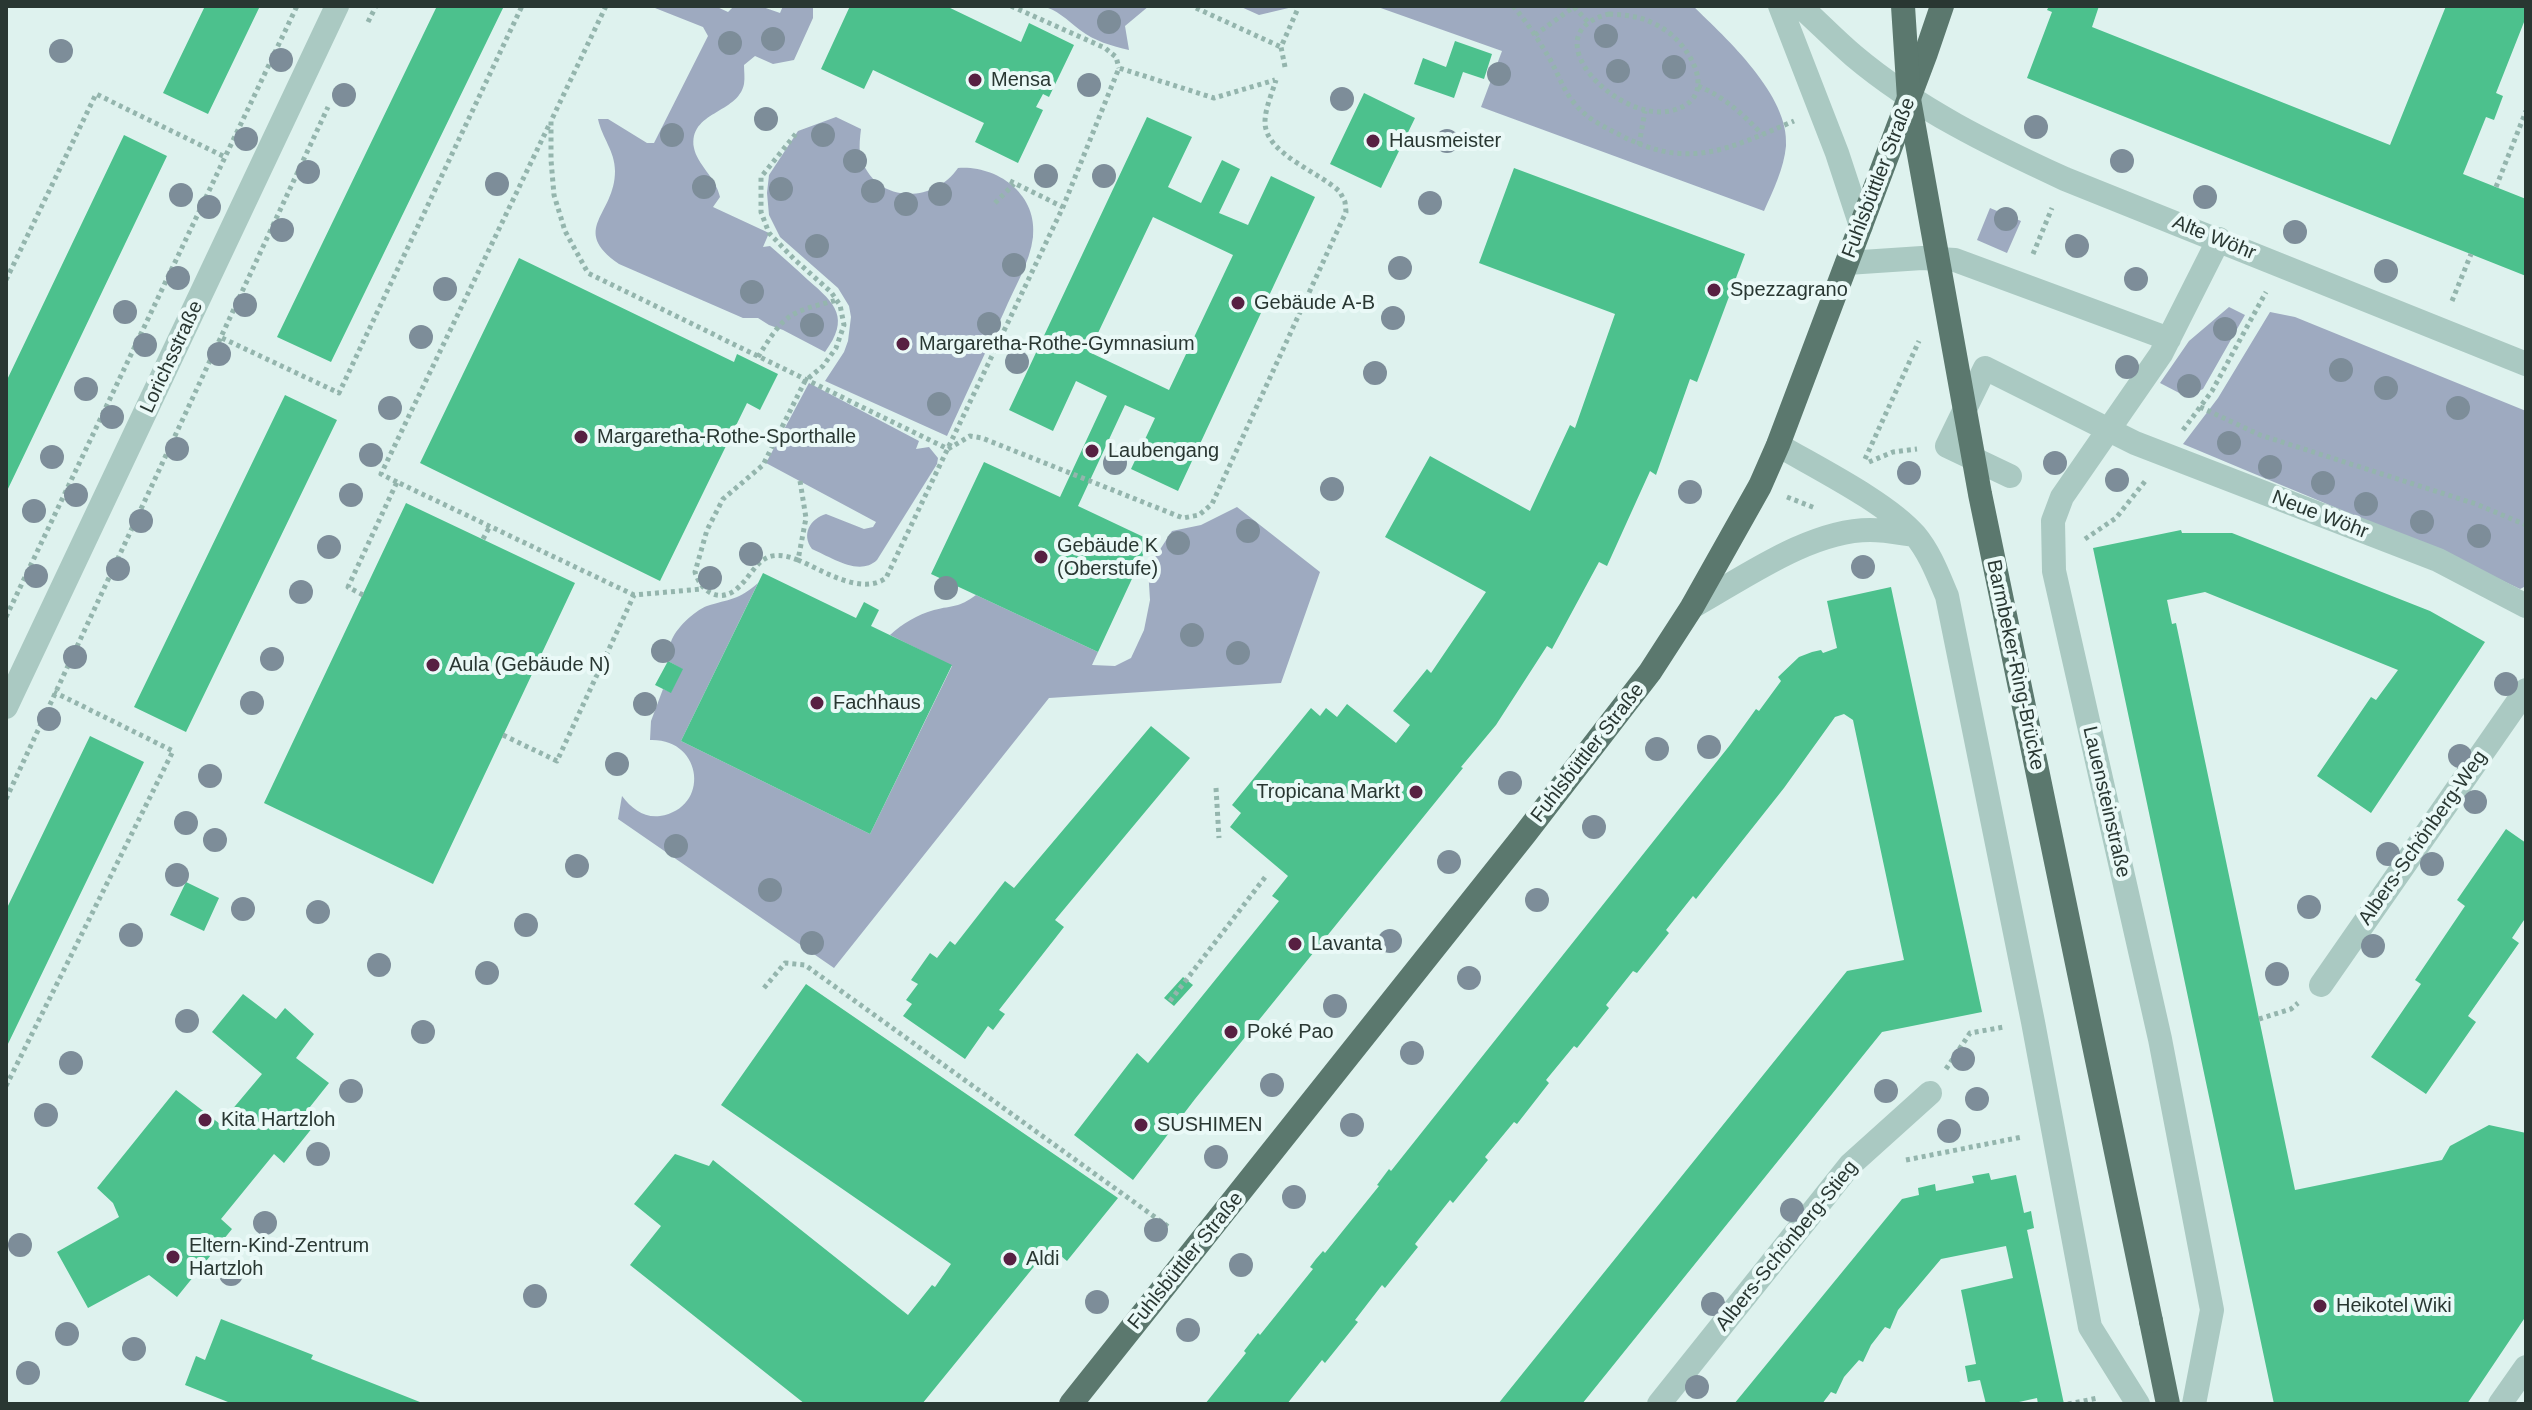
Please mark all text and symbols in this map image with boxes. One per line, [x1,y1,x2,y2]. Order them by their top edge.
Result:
place label: Mensa [991,68,1051,92]
marker: Mensa [966,71,984,89]
street label: Fuhlsbüttler Straße [1837,94,1921,262]
place label: Hausmeister [1389,129,1501,153]
marker: Hausmeister [1364,132,1382,150]
street label: Alte Wöhr [2169,210,2259,266]
place label: Spezzagrano [1730,278,1848,302]
marker: Spezzagrano [1705,281,1723,299]
place label: Gebäude A-B [1254,291,1375,315]
marker: Gebäude A-B [1229,294,1247,312]
street label: Lorichsstraße [136,297,208,417]
place label: Margaretha-Rothe-Gymnasium [919,332,1195,356]
marker: Margaretha-Rothe-Gymnasium [894,335,912,353]
place label: Margaretha-Rothe-Sporthalle [597,425,856,449]
marker: Margaretha-Rothe-Sporthalle [572,428,590,446]
place label: Laubengang [1108,439,1219,463]
marker: Laubengang [1083,442,1101,460]
street label: Neue Wöhr [2268,486,2372,544]
place label: Gebäude K (Oberstufe) [1057,534,1158,581]
marker: Gebäude K (Oberstufe) [1032,548,1050,566]
street label: Barmbeker-Ring-Brücke [1981,558,2049,772]
place label: Aula (Gebäude N) [449,653,610,677]
marker: Aula (Gebäude N) [424,656,442,674]
street label: Fuhlsbüttler Straße [1526,679,1650,827]
place label: Fachhaus [833,691,921,715]
marker: Fachhaus [808,694,826,712]
street label: Lauensteinstraße [2077,724,2135,880]
street label: Albers-Schönberg-Weg [2354,746,2492,930]
place label: Tropicana Markt [1256,780,1400,804]
marker: Tropicana Markt [1407,783,1425,801]
place label: Lavanta [1311,932,1382,956]
marker: Lavanta [1286,935,1304,953]
place label: Poké Pao [1247,1020,1334,1044]
marker: Poké Pao [1222,1023,1240,1041]
place label: Kita Hartzloh [221,1108,335,1132]
marker: Kita Hartzloh [196,1111,214,1129]
place label: SUSHIMEN [1157,1113,1263,1137]
marker: SUSHIMEN [1132,1116,1150,1134]
street label: Albers-Schönberg-Stieg [1711,1156,1863,1336]
street label: Fuhlsbüttler Straße [1123,1187,1249,1335]
place label: Eltern-Kind-Zentrum Hartzloh [189,1234,369,1281]
place label: Aldi [1026,1247,1059,1271]
marker: Eltern-Kind-Zentrum Hartzloh [164,1248,182,1266]
marker: Aldi [1001,1250,1019,1268]
place label: Heikotel Wiki [2336,1294,2452,1318]
marker: Heikotel Wiki [2311,1297,2329,1315]

